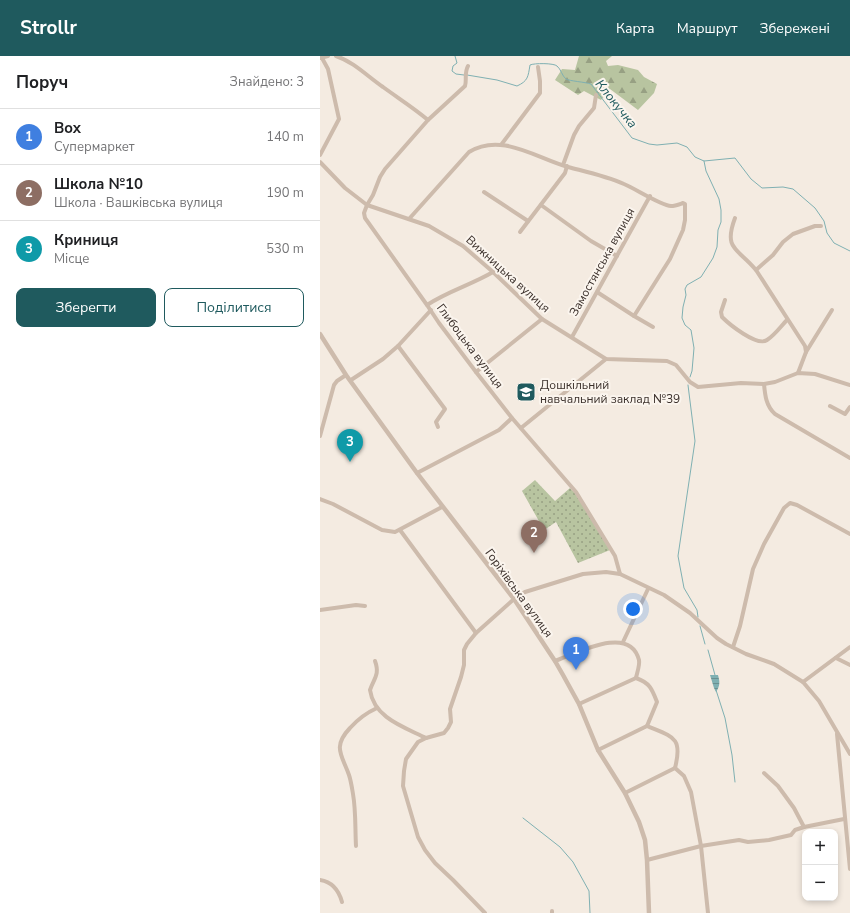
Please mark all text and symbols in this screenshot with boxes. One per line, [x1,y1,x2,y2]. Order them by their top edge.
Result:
text: Strollr [20,15,77,41]
text: Карта [616,19,655,38]
text: Маршрут [677,19,737,38]
text: Збережені [759,19,830,38]
text: Поруч [16,71,68,94]
text: Знайдено: 3 [230,73,304,91]
water label: Клокучка [591,76,641,132]
text: Box [54,118,81,138]
text: 1 [25,128,33,146]
text: 140 m [266,128,304,146]
text: Супермаркет [54,138,135,156]
text: Школа №10 [54,174,143,194]
text: 2 [25,184,33,202]
text: 190 m [266,184,304,202]
text: Школа · Вашківська вулиця [54,194,223,212]
street label: Замостянська вулиця [566,205,638,319]
text: Криниця [54,230,118,250]
street label: Вижницька вулиця [462,232,554,316]
text: 3 [25,240,33,258]
text: 530 m [266,240,304,258]
text: Місце [54,250,89,268]
button: Зберегти [16,288,156,327]
button: Поділитися [164,288,304,327]
street label: Глибоцька вулиця [433,301,507,391]
place label: Дошкільний навчальний заклад №39 [540,377,680,407]
school or university icon: Дошкільний навчальний заклад №39 [515,381,537,403]
pin: 3 [337,429,363,462]
pin: 2 [521,520,547,553]
street label: Горіхівська вулиця [481,546,557,640]
your location [623,599,643,619]
pin: 1 [563,637,589,670]
map controls [802,829,838,901]
button: + [802,829,838,865]
button: − [802,865,838,901]

